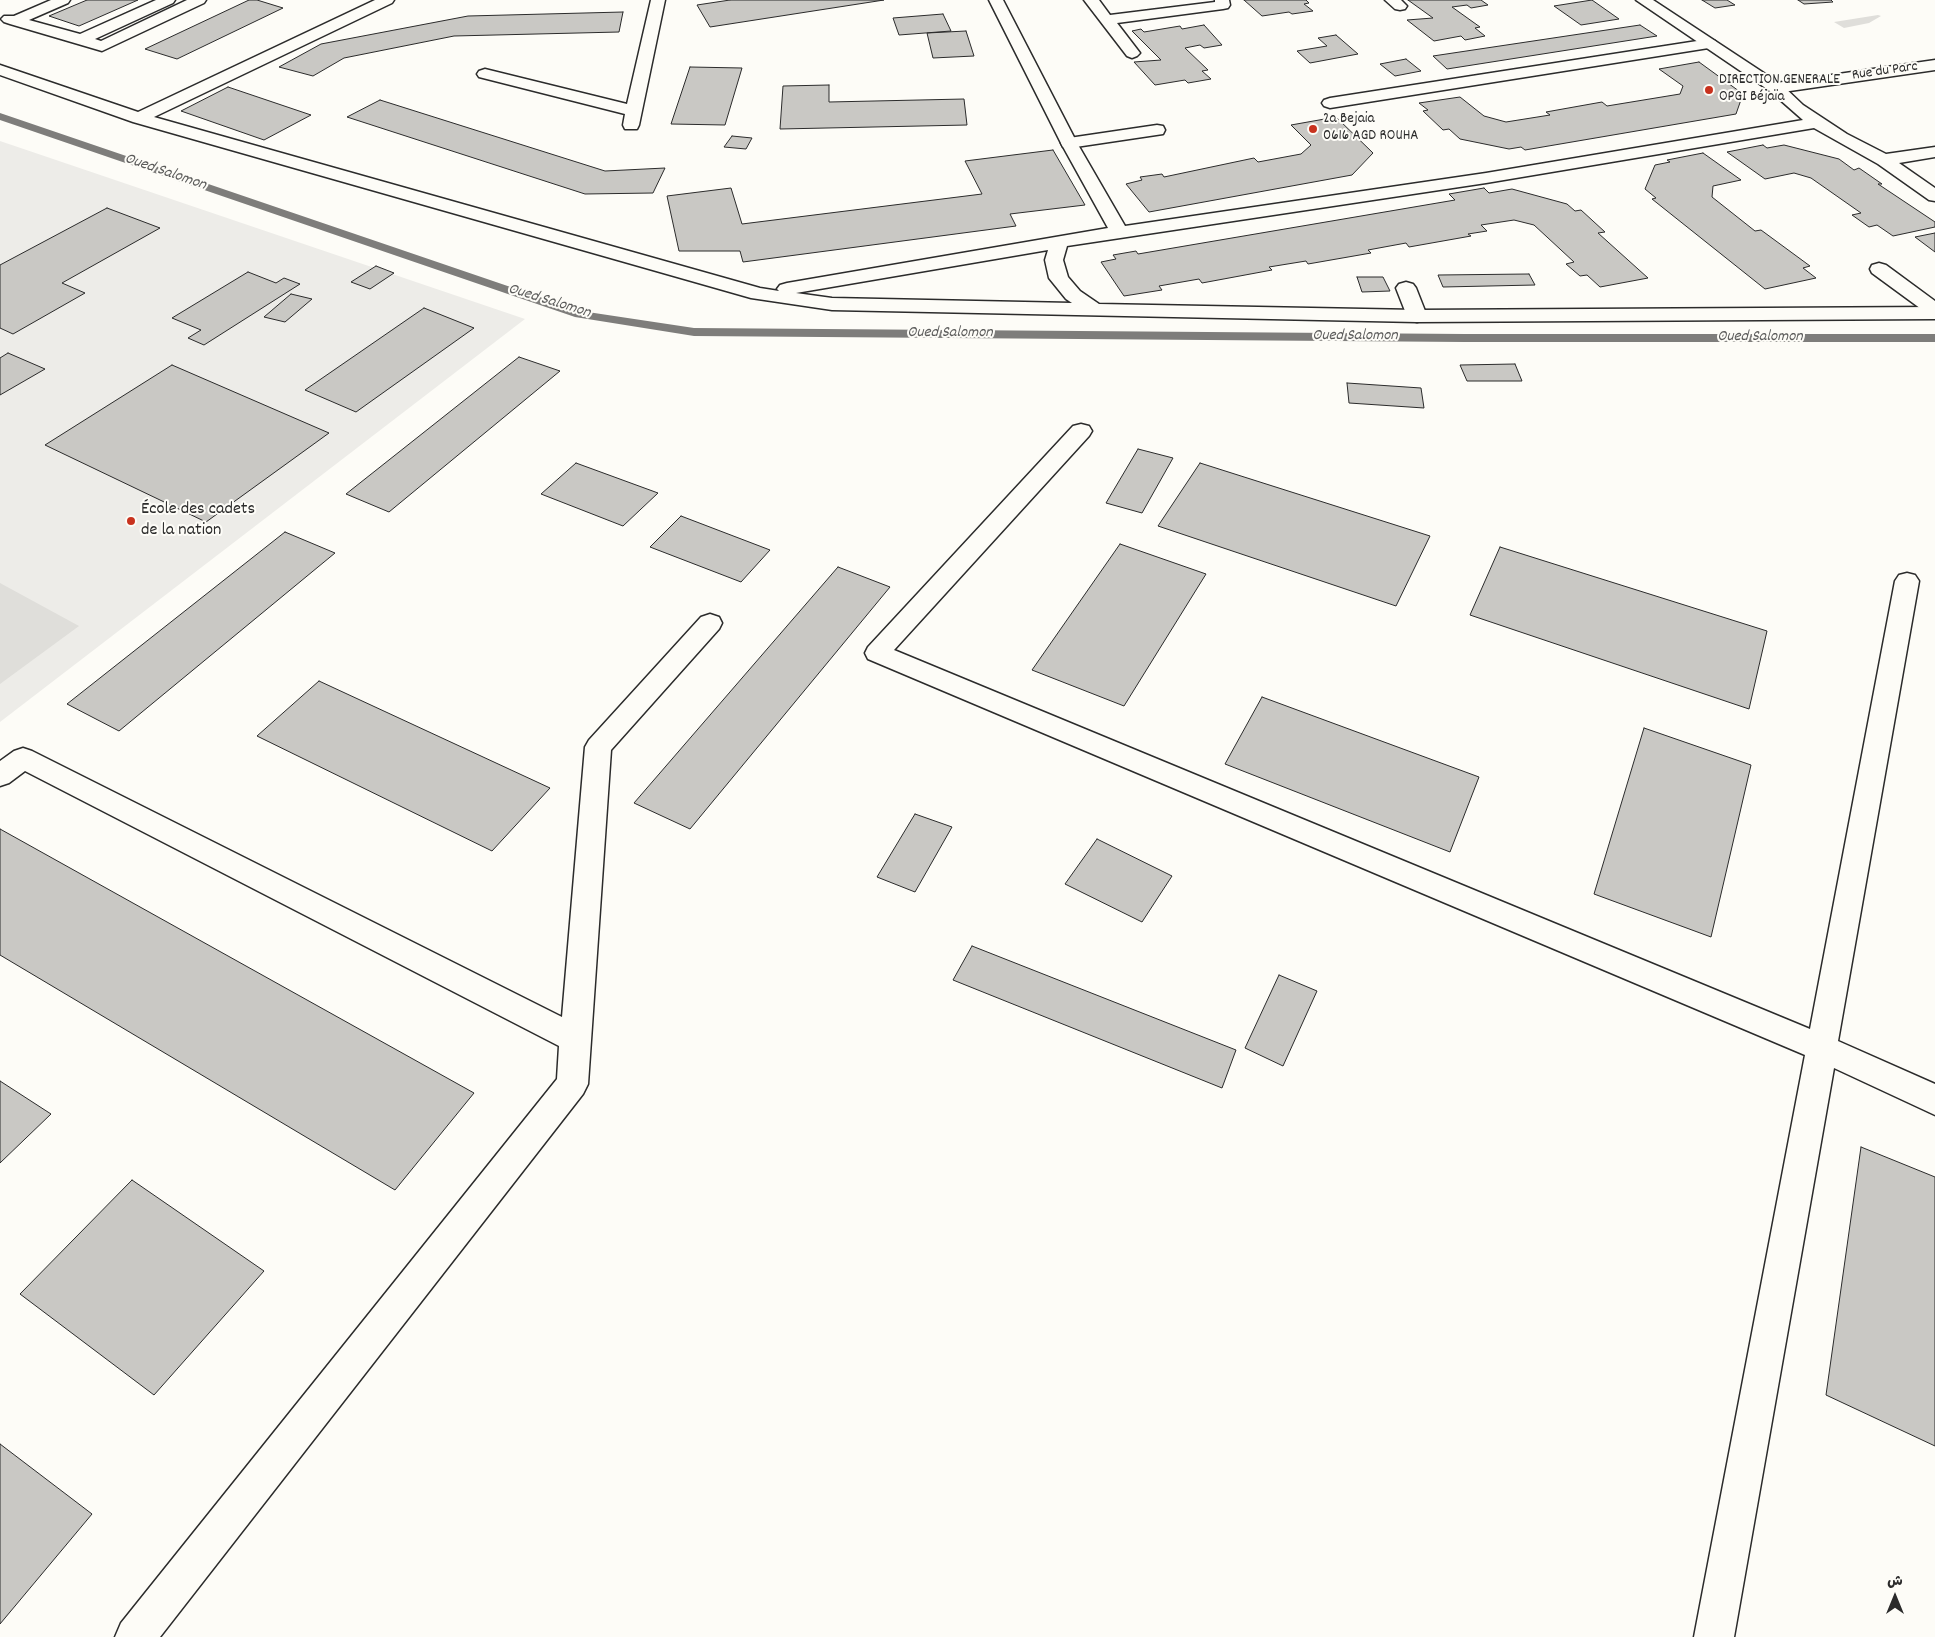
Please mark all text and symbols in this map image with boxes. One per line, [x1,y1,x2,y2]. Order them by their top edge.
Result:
street label: Rue du Parc [1851,58,1919,86]
place label: DIRECTION GENERALE OPGI Béjaïa [1719,72,1840,107]
marker: DIRECTION GENERALE OPGI Béjaïa [1703,84,1715,96]
place label: 2a Bejaia 0616 AGD ROUHA [1323,111,1419,146]
marker: 2a Bejaia 0616 AGD ROUHA [1307,123,1319,135]
water label: Oued Salomon [122,150,208,196]
water label: Oued Salomon [505,280,593,324]
water label: Oued Salomon [907,324,993,344]
water label: Oued Salomon [1312,327,1398,347]
water label: Oued Salomon [1717,328,1803,348]
place label: École des cadets de la nation [141,500,255,542]
marker: École des cadets de la nation [125,515,137,527]
north arrow [1870,1572,1920,1622]
text: ش [1887,1572,1903,1592]

